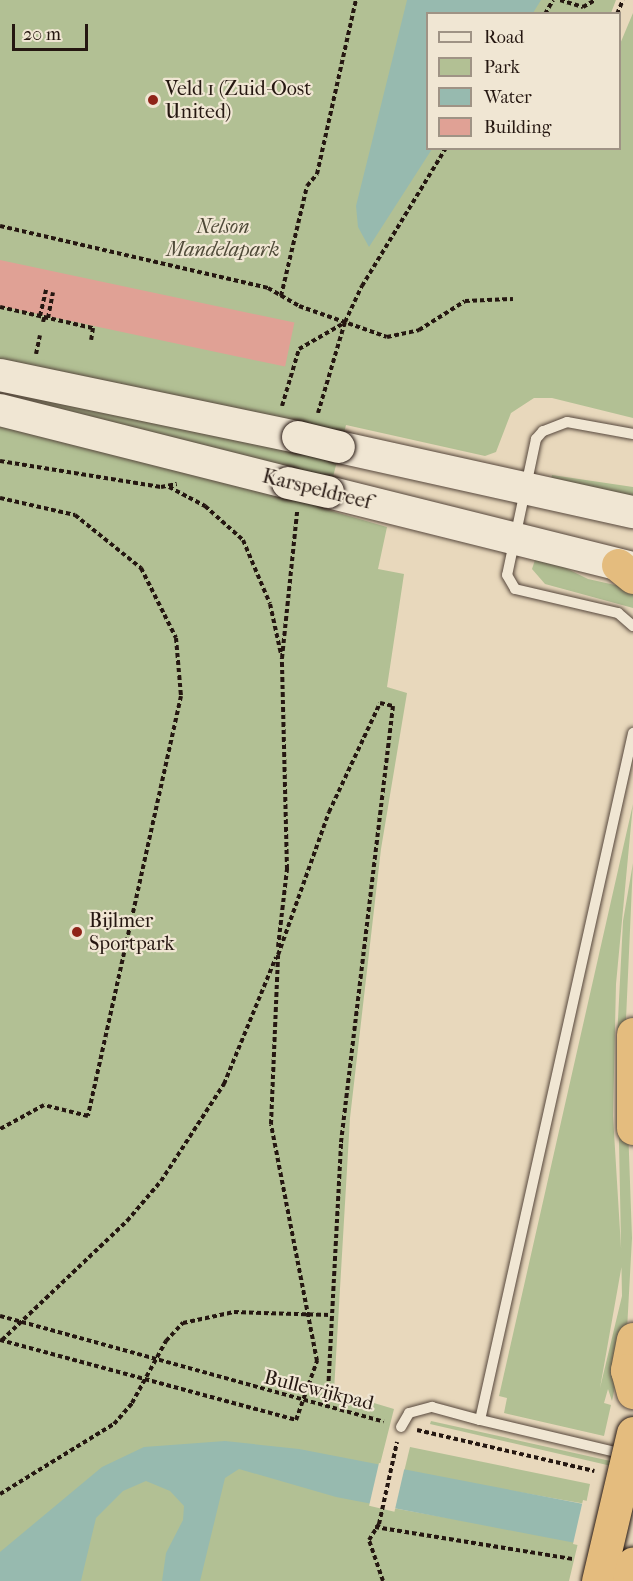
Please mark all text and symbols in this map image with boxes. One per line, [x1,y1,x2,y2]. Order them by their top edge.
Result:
scale bar [15,12,92,50]
legend [426,12,621,150]
text: 20 m [23,24,61,45]
text: Road [484,27,524,48]
text: Park [484,57,520,78]
place label: Veld 1 (Zuid-Oost United) [165,77,311,124]
text: Water [484,87,532,108]
marker: Veld 1 (Zuid-Oost United) [146,93,160,107]
text: Building [484,117,551,138]
park label: Nelson Mandelapark [166,215,280,262]
street label: Karspeldreef [260,464,374,514]
place label: Bijlmer Sportpark [89,909,175,956]
marker: Bijlmer Sportpark [70,925,84,939]
street label: Bullewijkpad [262,1365,376,1415]

